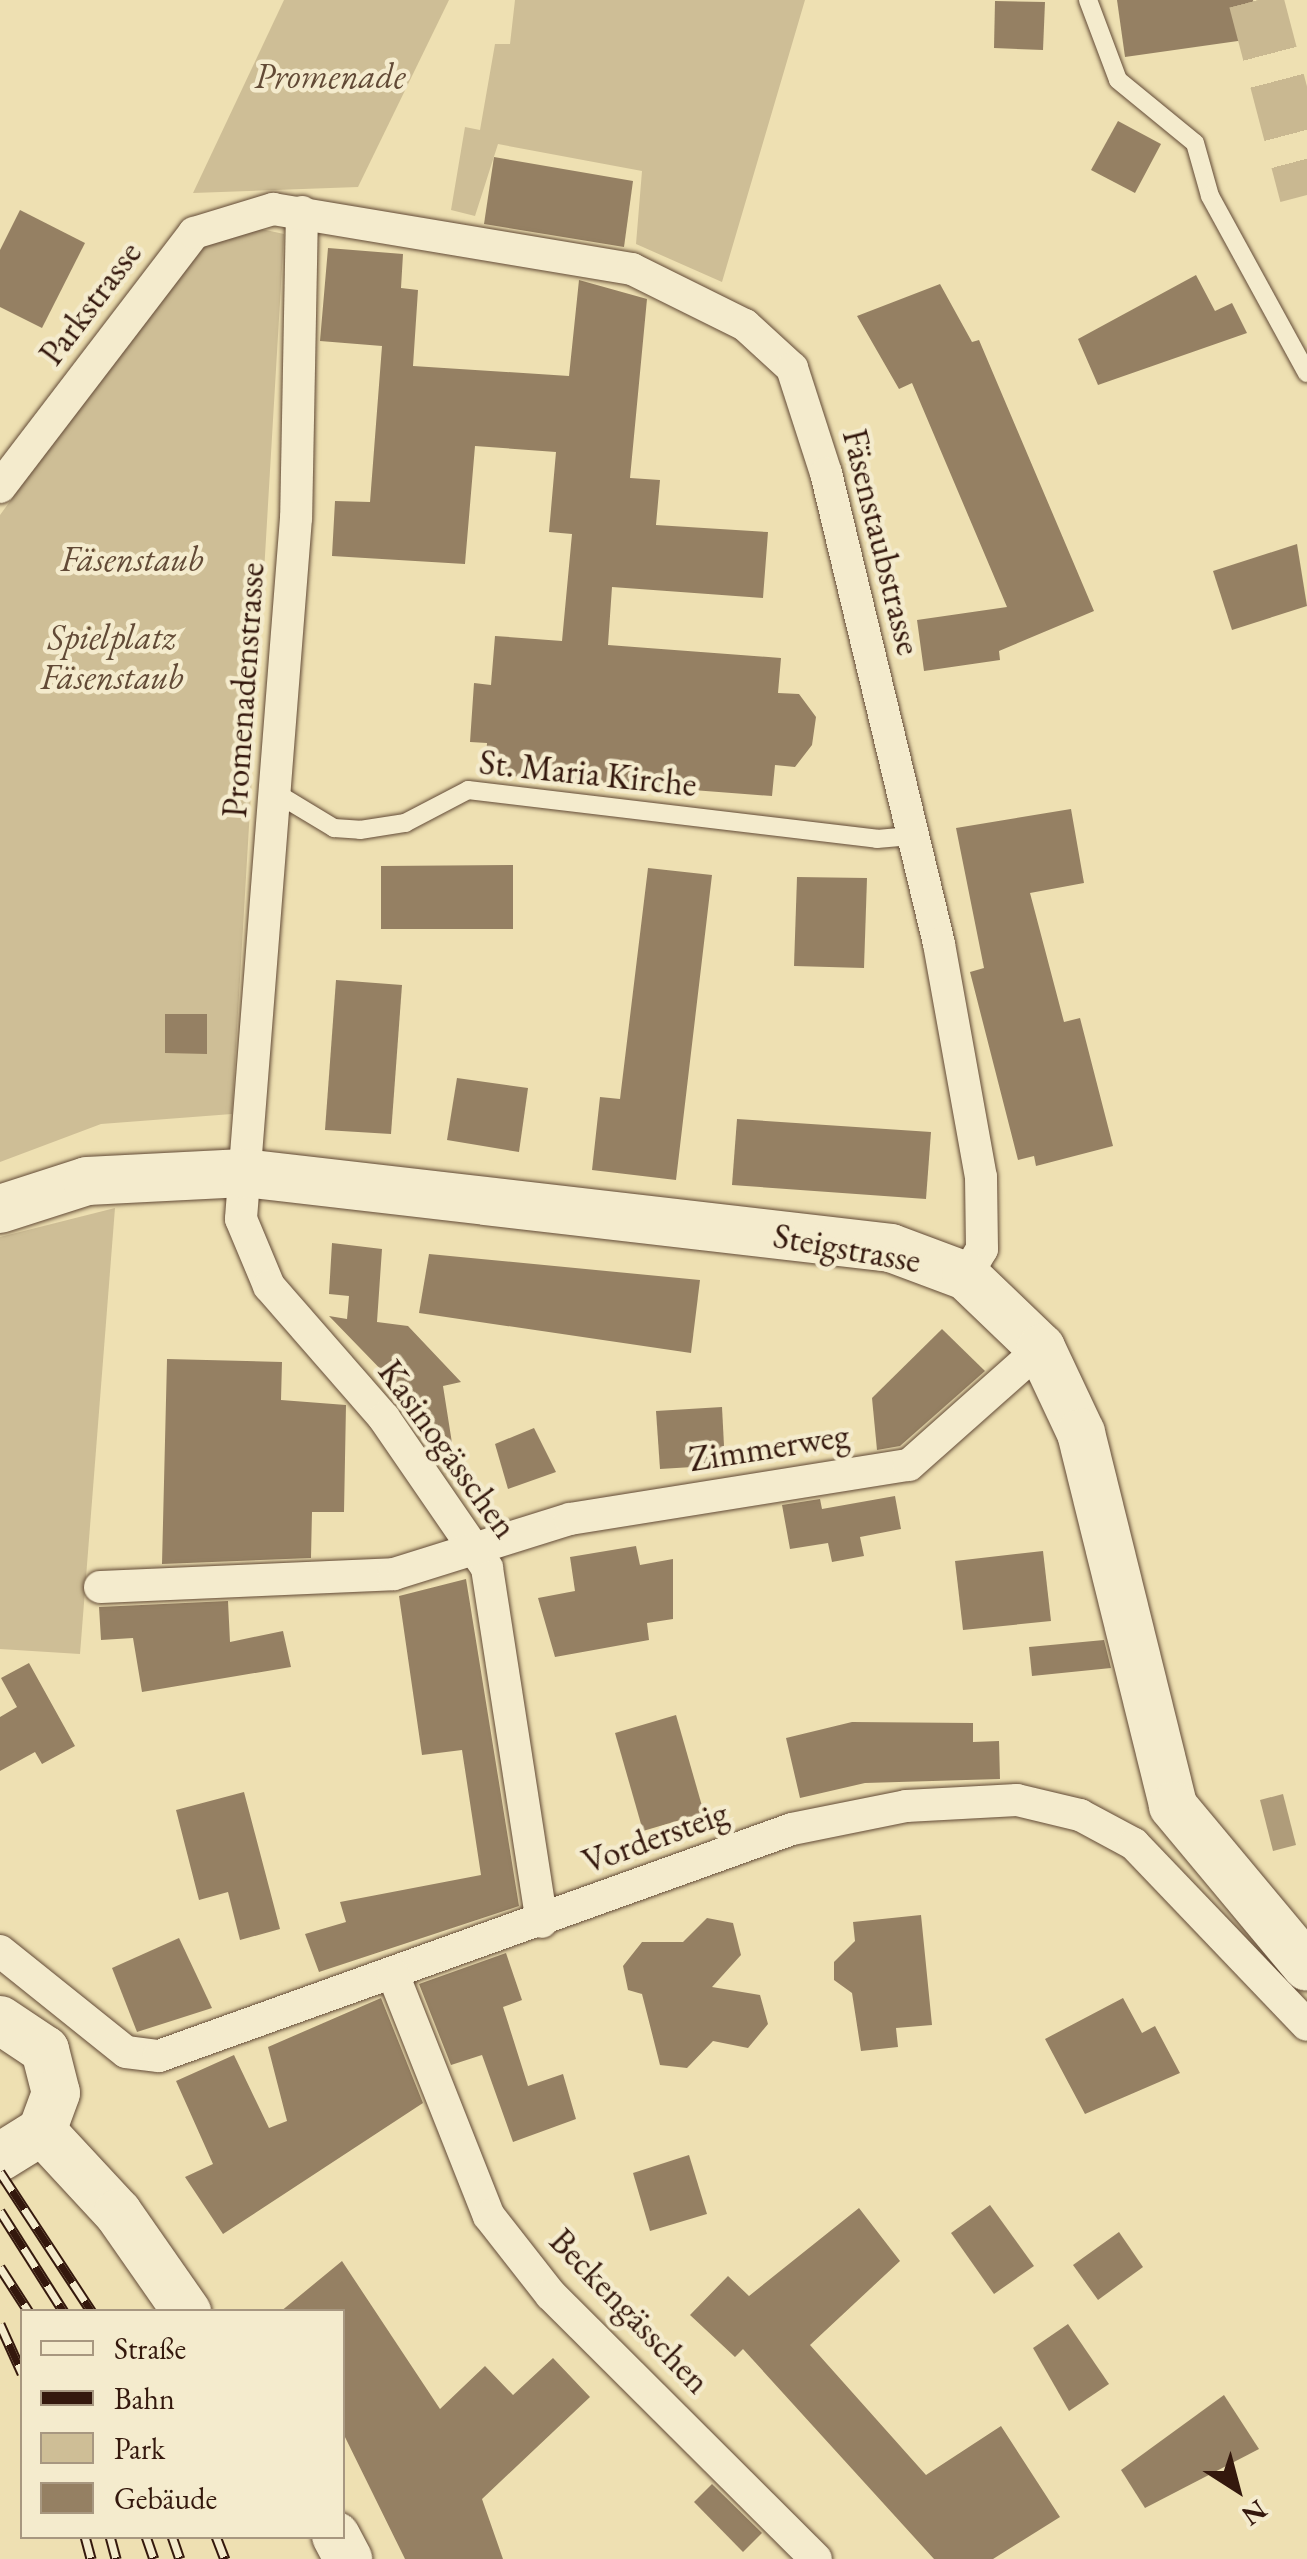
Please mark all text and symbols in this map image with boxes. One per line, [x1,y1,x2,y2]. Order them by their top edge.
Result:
park label: Promenade [254,55,406,97]
street label: Parkstrasse [30,233,150,373]
street label: Fäsenstaubstrasse [834,425,930,659]
park label: Fäsenstaub [60,538,204,580]
street label: Promenadenstrasse [213,561,273,819]
park label: Spielplatz Fäsenstaub [40,616,184,698]
street label: St. Maria Kirche [477,741,699,805]
street label: Steigstrasse [770,1214,924,1282]
street label: Kasinogässchen [369,1352,527,1546]
street label: Zimmerweg [686,1414,852,1480]
street label: Vordersteig [576,1791,734,1883]
street label: Beckengässchen [541,2220,719,2402]
legend [20,2309,345,2539]
text: Straße [114,2329,186,2368]
text: Bahn [114,2379,175,2418]
text: Park [114,2429,165,2468]
north arrow [1187,2439,1287,2539]
text: Gebäude [114,2479,217,2518]
text: N [1235,2492,1274,2534]

